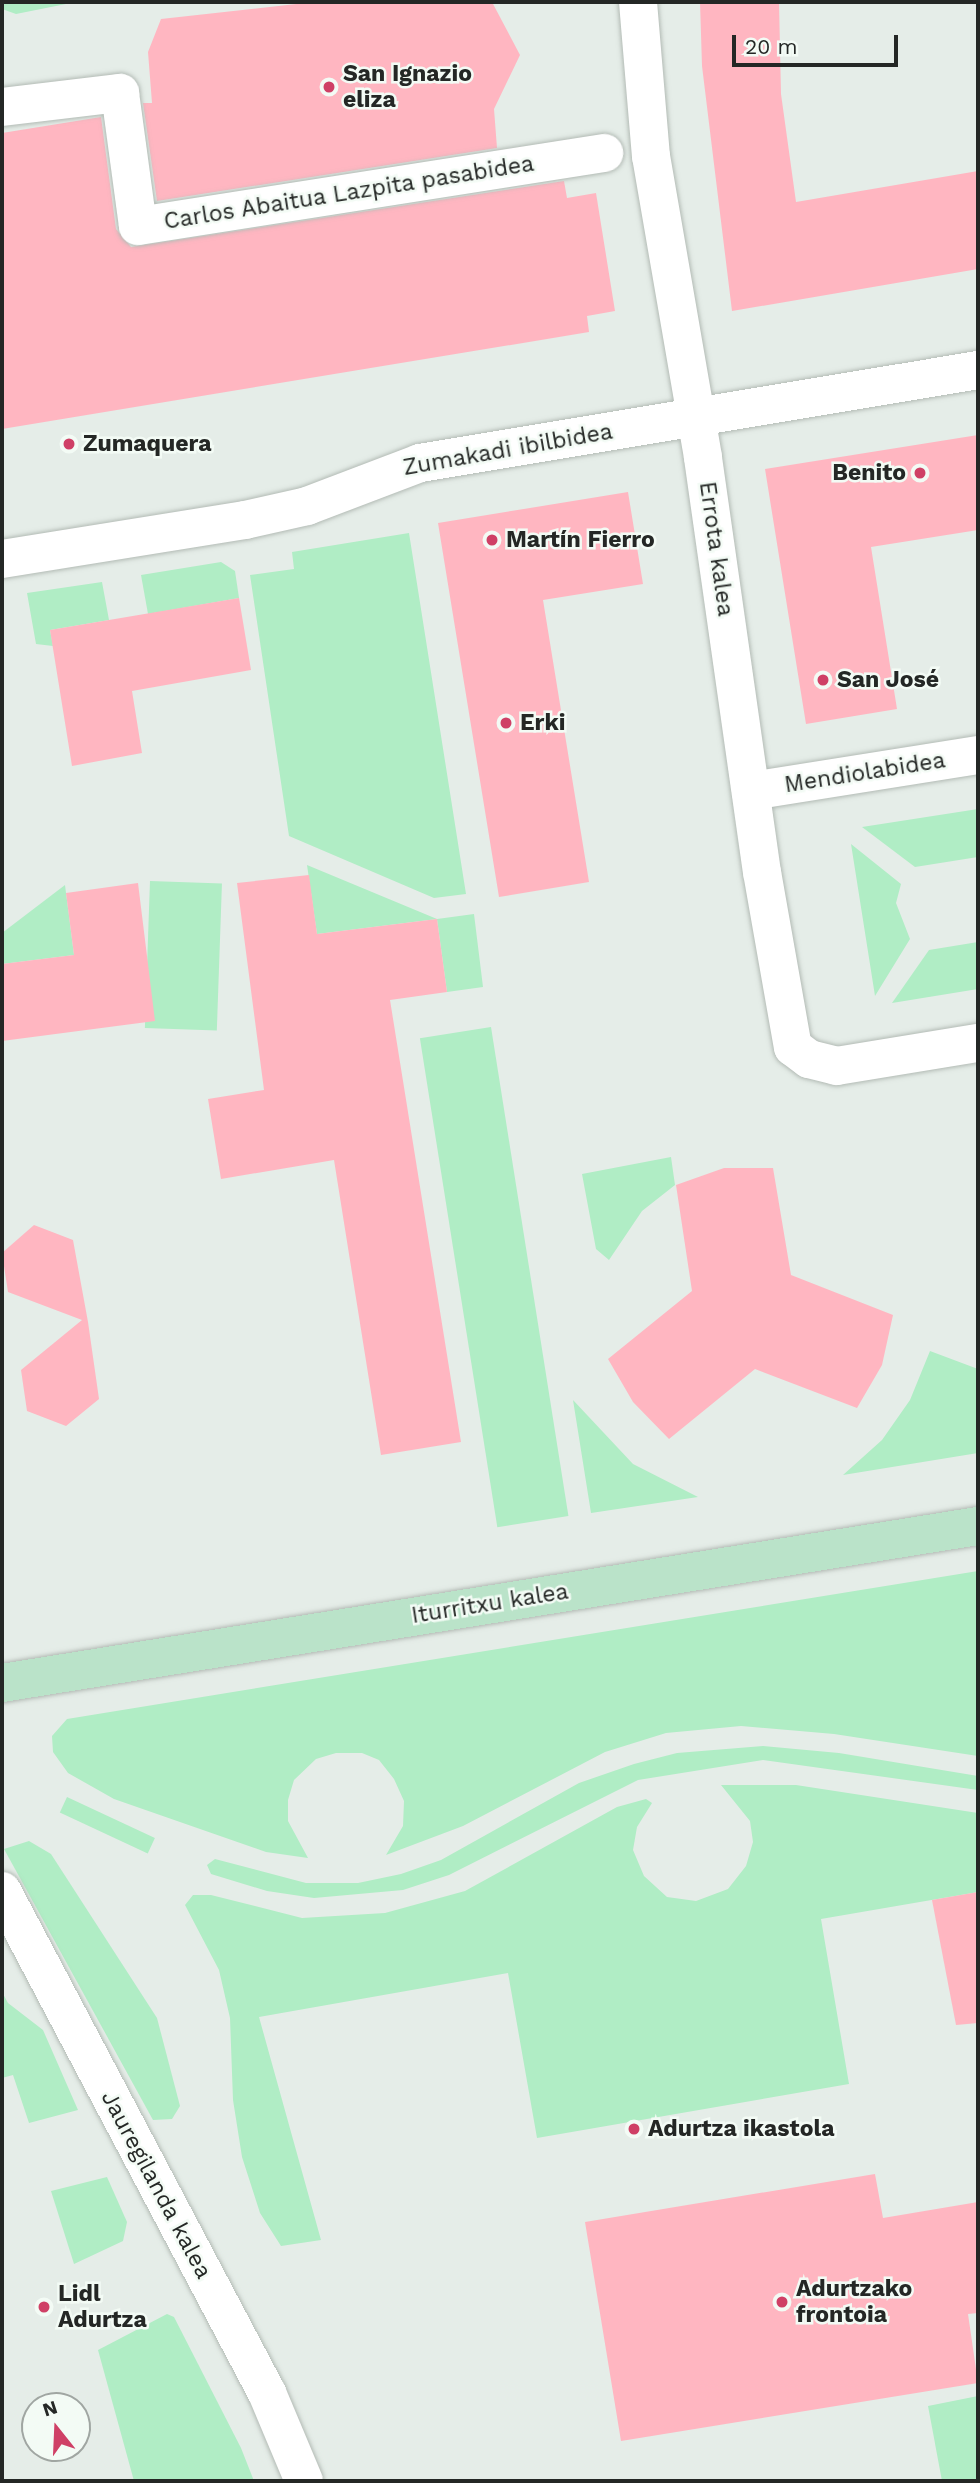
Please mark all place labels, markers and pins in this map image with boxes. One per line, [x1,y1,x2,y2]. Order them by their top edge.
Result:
place label: San Ignazio eliza [343,60,472,114]
marker: San Ignazio eliza [321,79,337,95]
place label: Zumaquera [83,430,212,458]
marker: Zumaquera [61,436,77,452]
place label: Benito [832,459,906,487]
marker: Benito [912,465,928,481]
place label: Martín Fierro [506,526,655,554]
marker: Martín Fierro [484,532,500,548]
place label: San José [837,666,939,694]
marker: San José [815,672,831,688]
place label: Erki [520,709,565,737]
marker: Erki [498,715,514,731]
place label: Adurtza ikastola [648,2115,835,2143]
marker: Adurtza ikastola [626,2121,642,2137]
place label: Adurtzako frontoia [796,2275,912,2329]
place label: Lidl Adurtza [58,2280,147,2334]
marker: Adurtzako frontoia [774,2294,790,2310]
marker: Lidl Adurtza [36,2299,52,2315]

